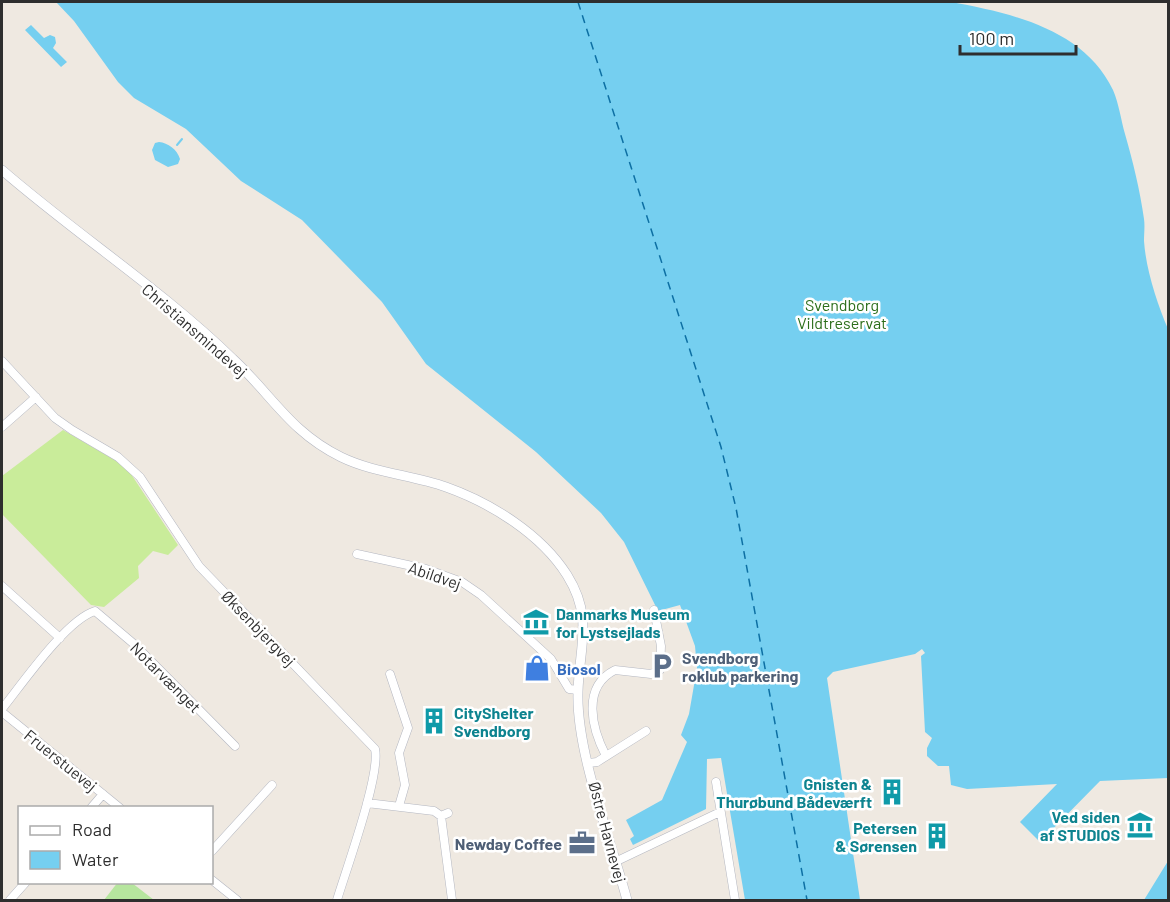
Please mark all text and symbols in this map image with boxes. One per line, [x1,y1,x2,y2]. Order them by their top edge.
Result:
scale bar [960,18,1076,56]
text: 100 m [969,27,1014,49]
street label: Christiansmindevej [139,279,251,381]
park label: Svendborg Vildtreservat [797,295,887,332]
street label: Abildvej [406,557,464,593]
street label: Øksenbjergvej [218,586,300,670]
place label: Danmarks Museum for Lystsejlads [556,604,690,641]
museum icon: Danmarks Museum for Lystsejlads [521,607,551,637]
street label: Notarvænget [127,638,205,716]
place label: Svendborg roklub parkering [682,648,798,685]
parking icon: Svendborg roklub parkering [647,651,677,681]
shop icon: Biosol [522,653,552,683]
place label: Biosol [557,659,601,678]
place label: CityShelter Svendborg [454,703,534,740]
building icon: CityShelter Svendborg [419,706,449,736]
street label: Fruerstuevej [21,725,101,795]
place label: Gnisten & Thurøbund Bådeværft [716,774,872,811]
building icon: Gnisten & Thurøbund Bådeværft [877,777,907,807]
street label: Østre Havnevej [585,779,631,885]
legend [18,806,213,884]
place label: Ved siden af STUDIOS [1040,807,1120,844]
museum icon: Ved siden af STUDIOS [1125,810,1155,840]
text: Road [72,818,112,840]
place label: Petersen & Sørensen [835,818,917,855]
building icon: Petersen & Sørensen [922,821,952,851]
office icon: Newday Coffee [567,828,597,858]
place label: Newday Coffee [455,834,562,853]
text: Water [72,848,119,870]

